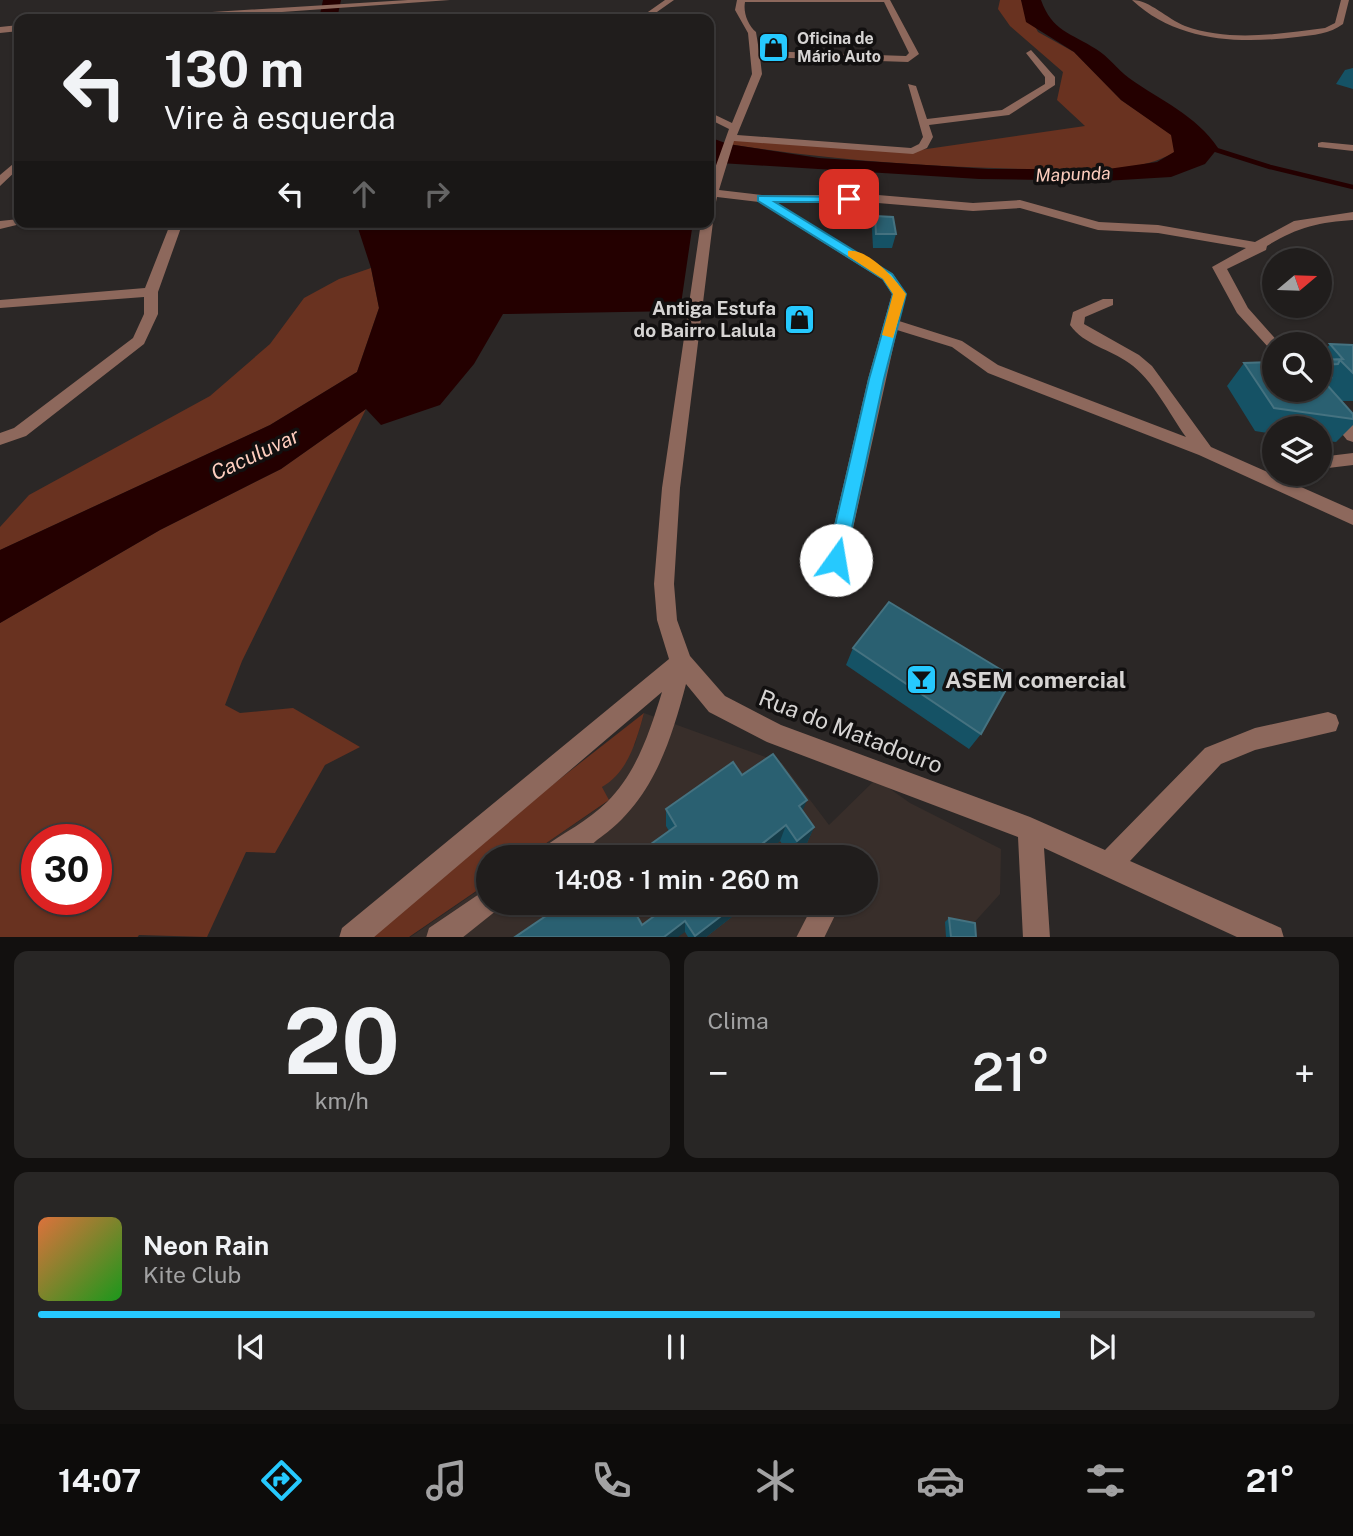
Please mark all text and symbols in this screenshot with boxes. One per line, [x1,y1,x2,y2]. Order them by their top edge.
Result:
place label: Oficina de Mário Auto [797,29,881,66]
shop icon: Oficina de Mário Auto [757,30,791,64]
text: 130 m [164,40,304,98]
icon: left [49,42,140,133]
text: Vire à esquerda [164,99,396,136]
water label: Mapunda [1035,162,1111,186]
pin [819,169,879,229]
icon: left [272,175,310,213]
icon: ahead [345,175,383,213]
icon: right [418,175,456,213]
icon: arrive [830,180,868,218]
north arrow [1262,248,1332,318]
map controls [1262,248,1332,486]
place label: Antiga Estufa do Bairro Lalula [634,297,776,341]
shop icon: Antiga Estufa do Bairro Lalula [782,302,816,336]
button: search [1262,332,1332,402]
button: layers [1262,416,1332,486]
water label: Caculuvar [207,422,304,485]
position arrow [799,523,873,597]
bar icon: ASEM comercial [905,662,939,696]
place label: ASEM comercial [945,666,1126,693]
street label: Rua do Matadouro [755,683,947,779]
speed limit sign: 30 [21,824,112,915]
text: 14:08 · 1 min · 260 m [555,864,799,895]
text: 20 [284,988,400,1094]
text: Clima [708,1007,769,1034]
text: 21° [972,1042,1050,1103]
text: − [708,1051,729,1096]
text: + [1294,1051,1315,1096]
text: km/h [315,1087,369,1114]
text: Neon Rain [143,1230,269,1261]
text: Kite Club [143,1261,241,1288]
icon: previous [232,1328,270,1366]
icon: pause [657,1328,695,1366]
icon: next [1083,1328,1121,1366]
icon: directions [257,1456,306,1505]
icon: music [422,1456,471,1505]
icon: phone [587,1456,636,1505]
icon: climate [751,1456,800,1505]
icon: car [916,1456,965,1505]
icon: filters [1081,1456,1130,1505]
text: 14:07 [58,1462,141,1499]
text: 21° [1246,1462,1295,1499]

